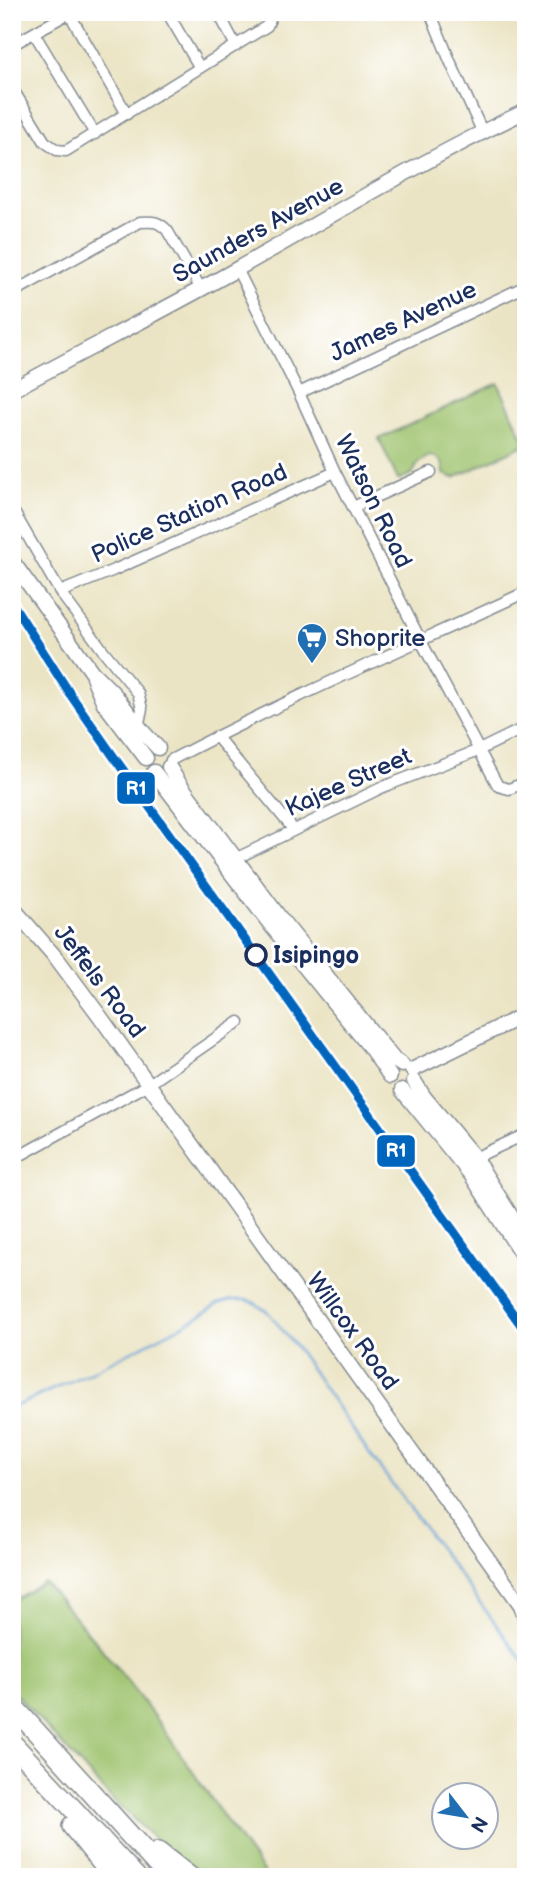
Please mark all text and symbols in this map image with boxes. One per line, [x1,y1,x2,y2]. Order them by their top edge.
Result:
street label: Saunders Avenue [168,172,349,289]
street label: James Avenue [325,275,481,368]
street label: Watson Road [329,430,418,573]
street label: Police Station Road [87,457,292,570]
supermarket icon: Shoprite [295,621,329,665]
place label: Shoprite [335,624,426,653]
street label: Kajee Street [281,742,416,823]
line badge: R1 [116,771,156,805]
text: R1 [125,778,147,801]
street label: Jeffels Road [48,919,152,1044]
place label: Isipingo [273,941,359,970]
marker: Isipingo [245,944,267,966]
line badge: R1 [376,1134,416,1168]
text: R1 [385,1140,407,1163]
street label: Willcox Road [300,1267,405,1396]
north arrow [430,1780,500,1850]
text: N [465,1812,492,1836]

